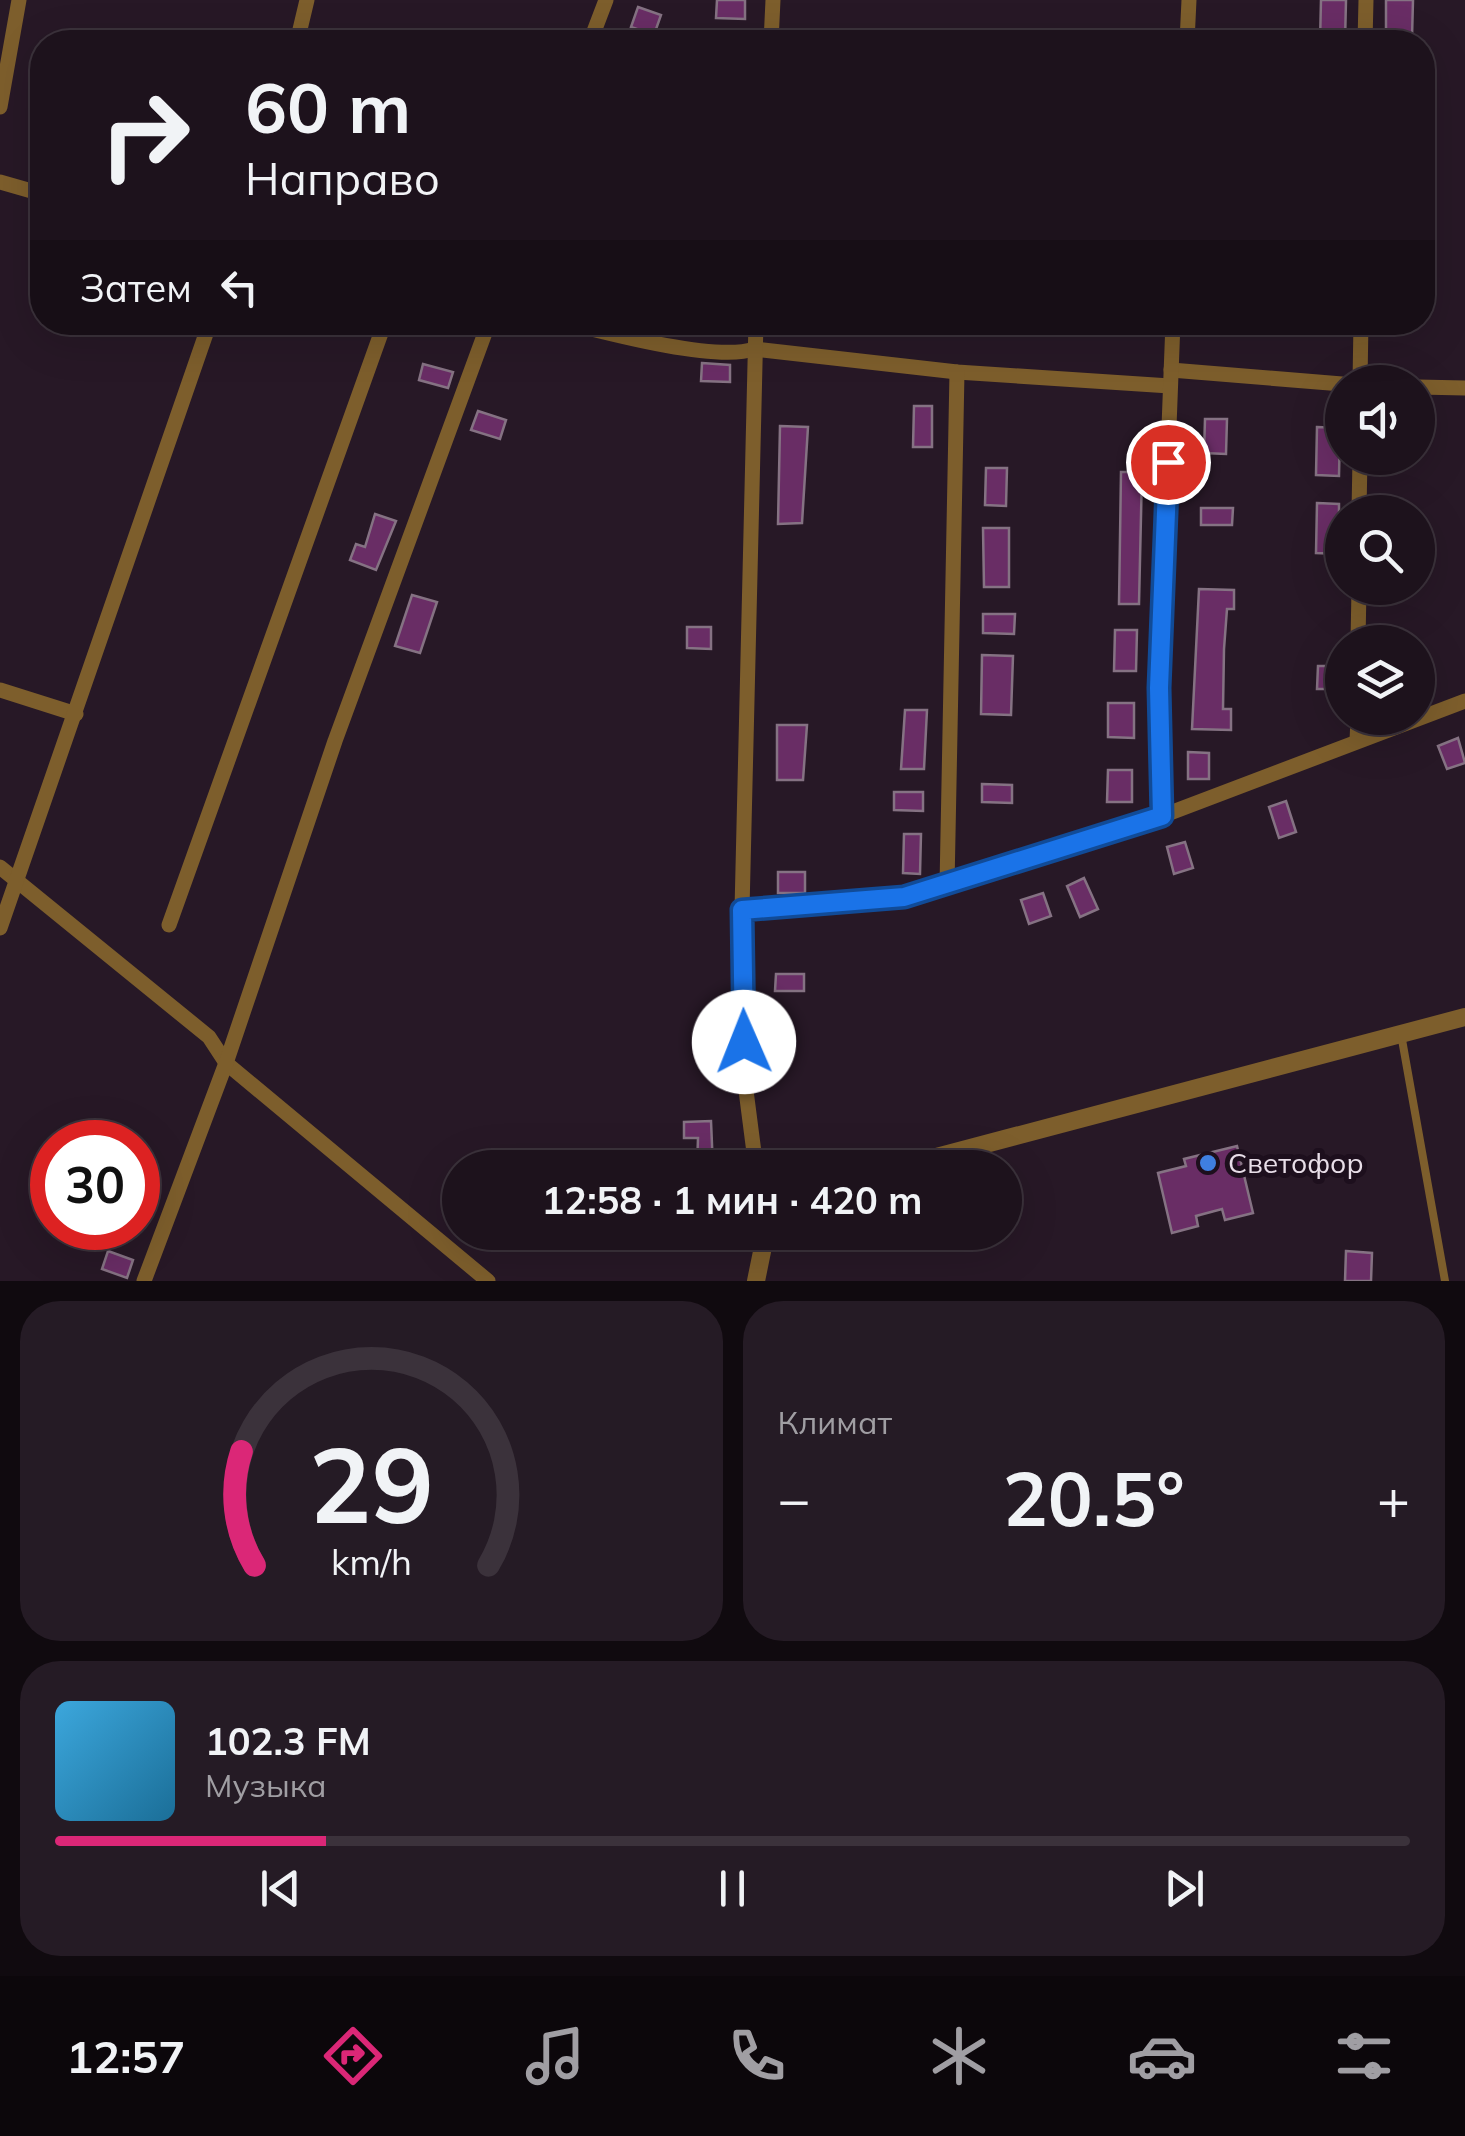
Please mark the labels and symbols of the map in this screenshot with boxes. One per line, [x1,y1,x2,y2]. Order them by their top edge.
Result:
pin [1126,420,1211,505]
position arrow [692,990,796,1094]
speed limit sign: 30 [30,1120,160,1250]
place label: Светофор [1228,1145,1363,1180]
marker: Светофор [1197,1152,1219,1174]

